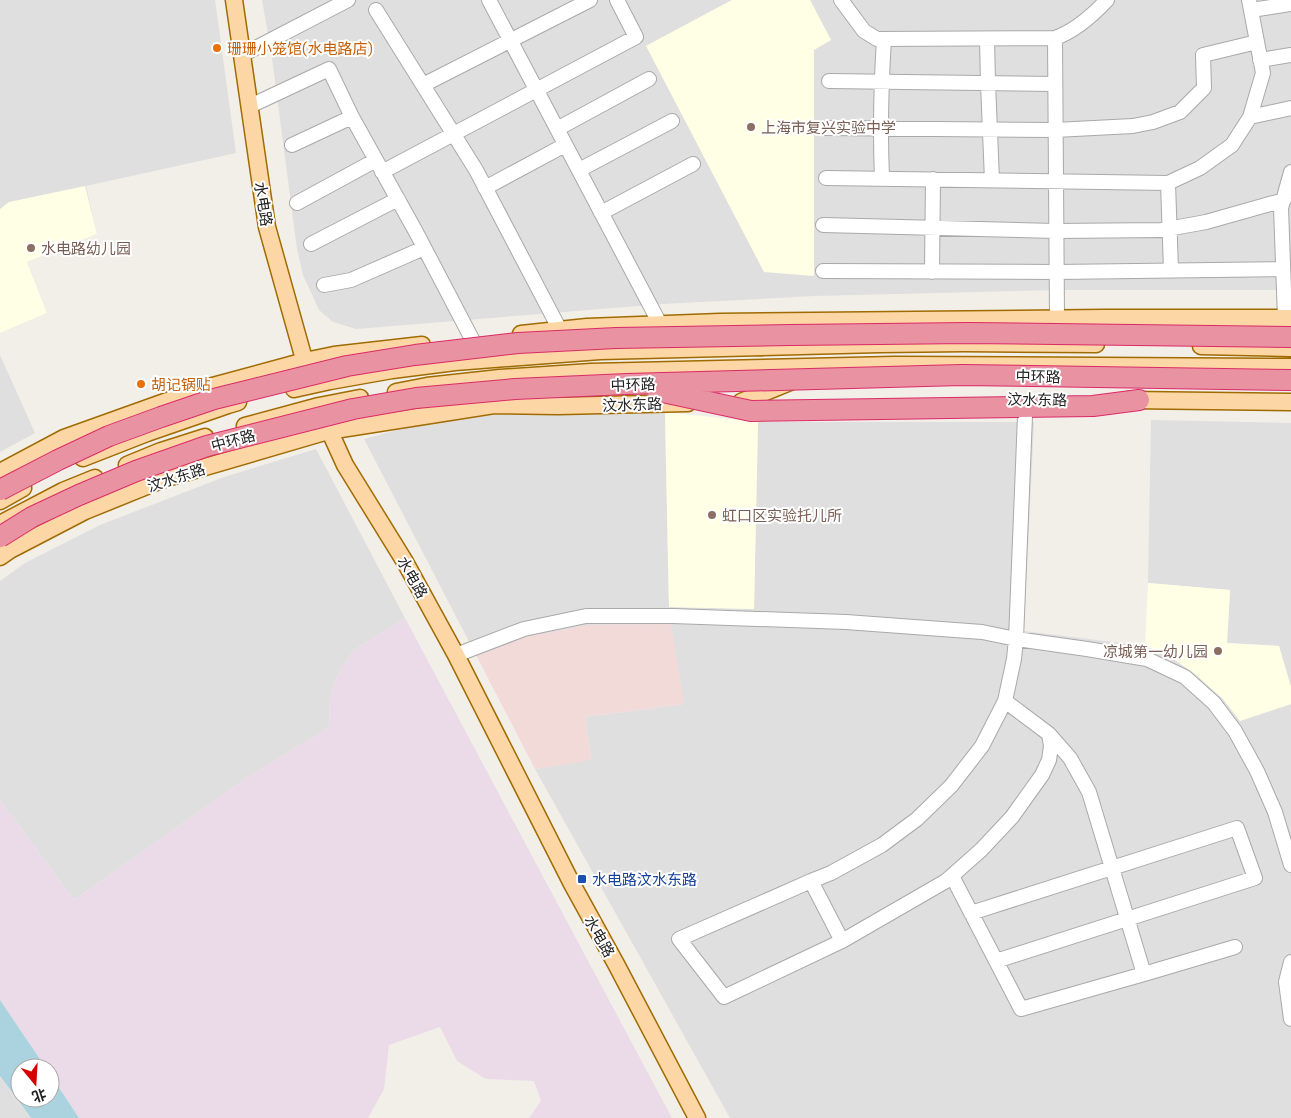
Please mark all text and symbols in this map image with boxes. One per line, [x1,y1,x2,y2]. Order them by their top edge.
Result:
place label: 珊珊小笼馆(水电路店) [227,39,373,57]
marker: 珊珊小笼馆(水电路店) [211,42,223,54]
place label: 上海市复兴实验中学 [761,118,896,136]
marker: 上海市复兴实验中学 [745,121,757,133]
street label: 水电路 [252,180,276,228]
place label: 水电路幼儿园 [41,239,131,257]
marker: 水电路幼儿园 [25,242,37,254]
street label: 中环路 [1015,367,1061,385]
street label: 中环路 [610,374,656,394]
place label: 胡记锅贴 [151,375,211,393]
marker: 胡记锅贴 [135,378,147,390]
street label: 汶水东路 [1007,389,1067,409]
street label: 汶水东路 [602,394,662,414]
street label: 中环路 [209,425,257,455]
street label: 汶水东路 [145,459,207,495]
place label: 虹口区实验托儿所 [722,506,842,524]
marker: 虹口区实验托儿所 [706,509,718,521]
street label: 水电路 [394,553,432,601]
place label: 凉城第一幼儿园 [1103,642,1208,660]
marker: 凉城第一幼儿园 [1212,645,1224,657]
place label: 水电路汶水东路 [592,870,697,888]
marker: 水电路汶水东路 [576,873,588,885]
street label: 水电路 [581,912,619,960]
north arrow [10,1058,60,1108]
text: 北 [30,1086,48,1106]

